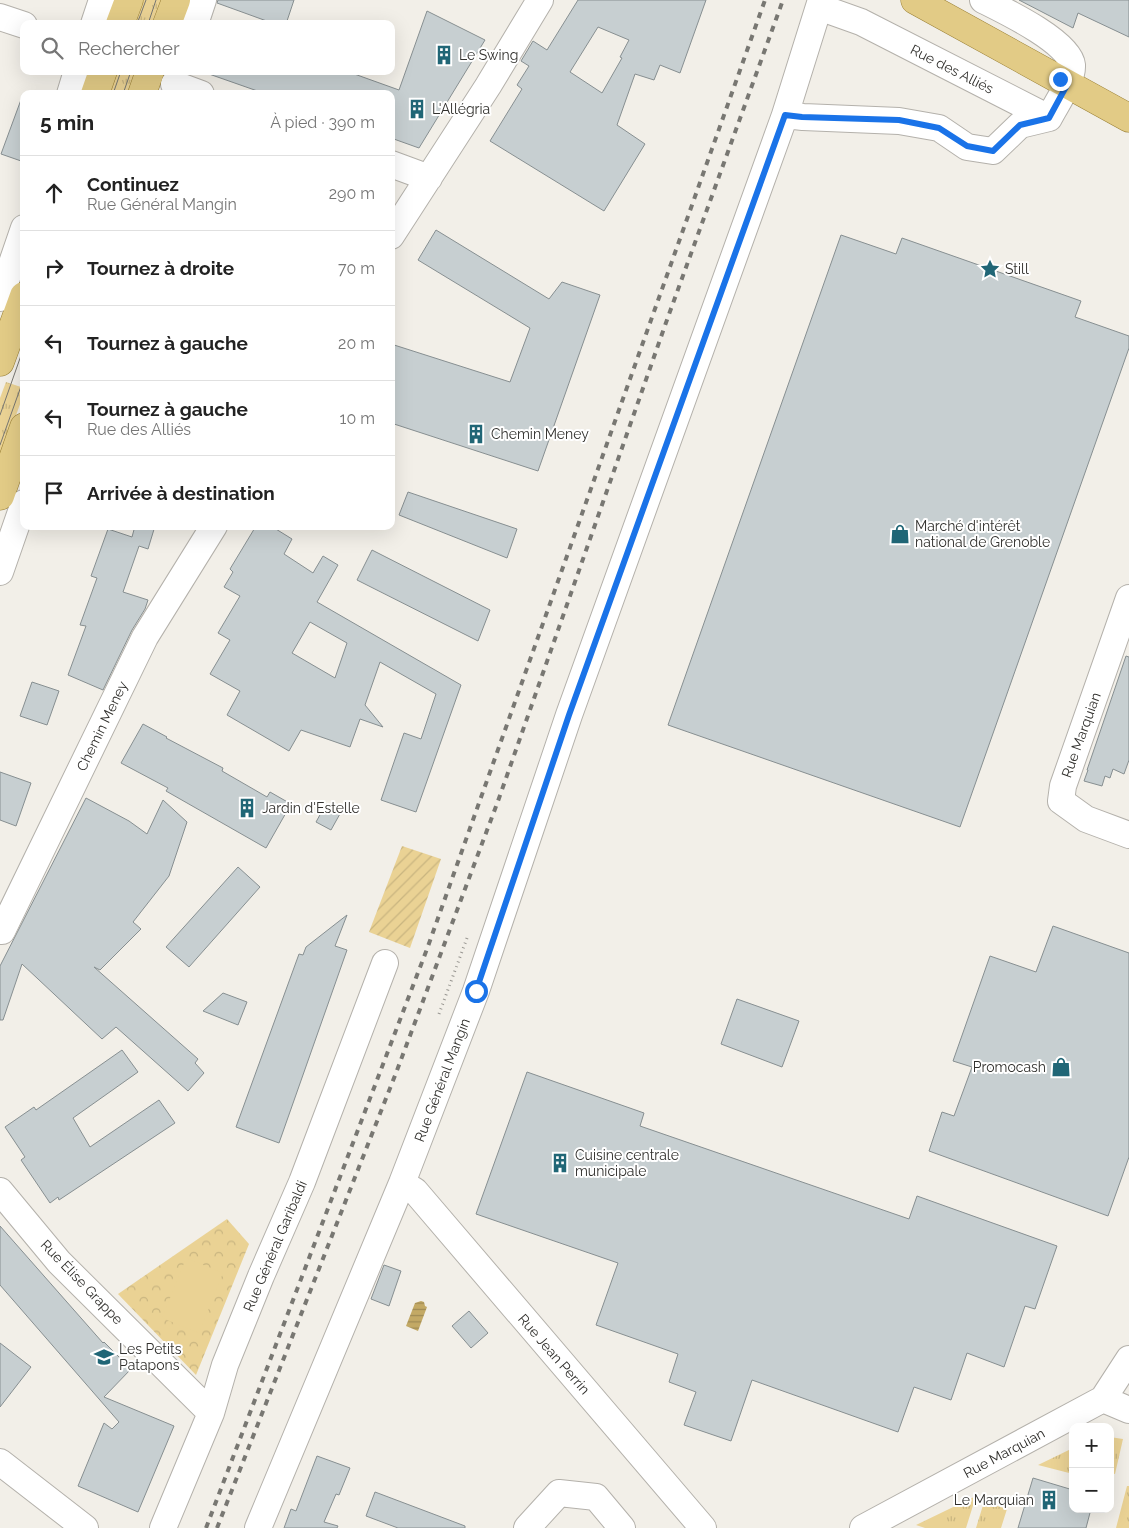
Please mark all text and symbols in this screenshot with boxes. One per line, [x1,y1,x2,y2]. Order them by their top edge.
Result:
search box [20,20,395,75]
icon: search [38,34,66,62]
text: Rechercher [78,37,180,59]
street label: Rue des Alliés [908,41,996,97]
building icon: Le Swing [433,44,455,66]
place label: Le Swing [459,47,518,63]
route end [1049,68,1072,91]
building icon: L'Allégria [406,98,428,120]
place label: L'Allégria [432,101,490,117]
text: 5 min [40,110,94,135]
text: À pied · 390 m [270,113,375,132]
text: Continuez [87,173,179,195]
icon: ahead [40,179,68,207]
text: 290 m [329,184,375,203]
text: Rue Général Mangin [87,195,237,214]
icon: right [40,254,68,282]
text: Tournez à droite [87,257,234,279]
place icon: Still [979,258,1001,280]
text: 70 m [338,259,375,278]
place label: Still [1005,261,1029,277]
icon: left [40,329,68,357]
text: Tournez à gauche [87,332,248,354]
text: 20 m [338,334,375,353]
text: Tournez à gauche [87,398,248,420]
icon: left [40,404,68,432]
text: 10 m [340,409,375,428]
text: Rue des Alliés [87,420,191,439]
building icon: Chemin Meney [465,423,487,445]
place label: Chemin Meney [491,426,589,442]
icon: arrive [40,479,68,507]
text: Arrivée à destination [87,482,275,504]
place label: Marché d'intérêt national de Grenoble [915,518,1050,550]
shop icon: Marché d'intérêt national de Grenoble [889,523,911,545]
street label: Chemin Meney [73,678,131,773]
street label: Rue Marquian [1058,690,1104,780]
building icon: Jardin d'Estelle [236,797,258,819]
place label: Jardin d'Estelle [262,800,360,816]
route start [465,980,488,1003]
street label: Rue Général Mangin [411,1016,473,1144]
shop icon: Promocash [1050,1056,1072,1078]
place label: Promocash [973,1059,1046,1075]
place label: Cuisine centrale municipale [575,1147,679,1179]
building icon: Cuisine centrale municipale [549,1152,571,1174]
street label: Rue Général Garibaldi [240,1178,310,1314]
street label: Rue Élise Grappe [38,1236,127,1328]
street label: Rue Jean Perrin [515,1311,593,1397]
place label: Les Petits Patapons [119,1341,182,1373]
school or university icon: Les Petits Patapons [93,1346,115,1368]
map controls [1069,1423,1114,1513]
button: + [1069,1423,1114,1468]
street label: Rue Marquian [961,1425,1047,1481]
button: − [1069,1468,1114,1513]
building icon: Le Marquian [1038,1489,1060,1511]
place label: Le Marquian [954,1492,1034,1508]

